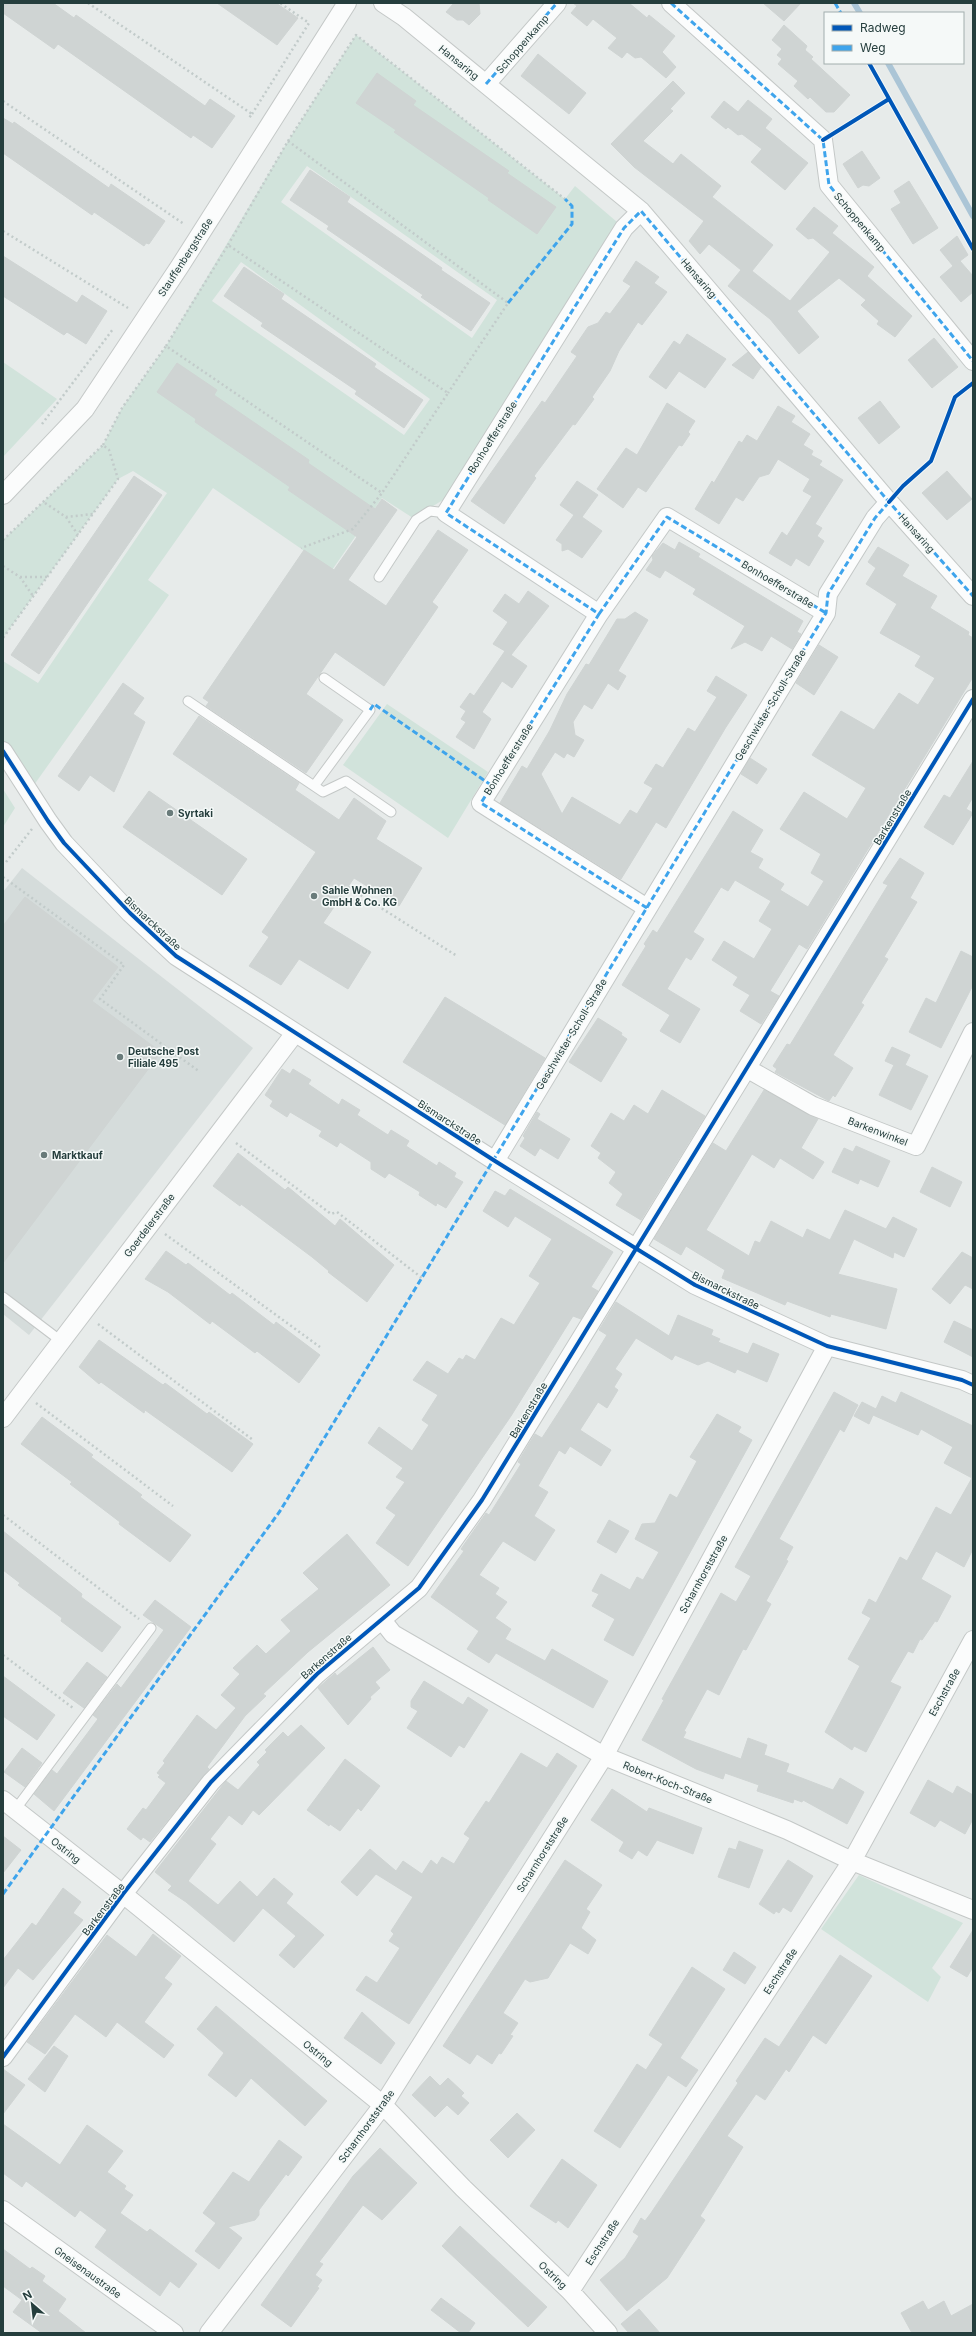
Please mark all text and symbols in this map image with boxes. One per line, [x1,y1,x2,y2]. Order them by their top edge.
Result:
street label: Schoppenkamp [493,12,551,76]
legend [824,12,964,64]
text: Radweg [860,20,906,35]
text: Weg [860,40,886,55]
street label: Hansaring [436,42,482,82]
street label: Schoppenkamp [832,190,888,254]
street label: Stauffenbergstraße [155,215,215,299]
street label: Hansaring [679,256,719,300]
street label: Bonhoefferstraße [465,399,519,475]
street label: Hansaring [896,511,938,555]
street label: Bonhoefferstraße [740,558,817,610]
street label: Geschwister-Scholl-Straße [732,647,808,763]
street label: Bonhoefferstraße [481,721,535,797]
street label: Barkenstraße [871,787,913,847]
place label: Syrtaki [178,807,213,820]
marker: Syrtaki [165,808,175,818]
place label: Sahle Wohnen GmbH & Co. KG [322,884,398,908]
marker: Sahle Wohnen GmbH & Co. KG [309,891,319,901]
street label: Bismarckstraße [122,894,184,953]
street label: Geschwister-Scholl-Straße [533,976,609,1092]
place label: Deutsche Post Filiale 495 [128,1045,199,1069]
marker: Deutsche Post Filiale 495 [115,1052,125,1062]
street label: Bismarckstraße [416,1097,484,1147]
street label: Barkenwinkel [846,1114,910,1148]
place label: Marktkauf [52,1149,103,1161]
marker: Marktkauf [39,1150,49,1160]
street label: Goerdelerstraße [121,1191,177,1259]
street label: Bismarckstraße [690,1269,762,1312]
street label: Barkenstraße [507,1380,549,1440]
street label: Scharnhorststraße [677,1533,730,1615]
street label: Barkenstraße [298,1631,354,1681]
street label: Eschstraße [926,1666,962,1718]
street label: Robert-Koch-Straße [622,1759,715,1806]
street label: Scharnhorststraße [514,1814,570,1894]
street label: Ostring [49,1835,83,1865]
street label: Barkenstraße [79,1880,127,1938]
street label: Eschstraße [761,1945,800,1996]
street label: Ostring [301,2037,335,2069]
street label: Scharnhorststraße [335,2087,397,2165]
street label: Eschstraße [583,2216,622,2267]
street label: Gneisenaustraße [52,2244,124,2300]
street label: Ostring [536,2259,570,2291]
north arrow [12,2284,52,2324]
text: N [20,2287,34,2303]

